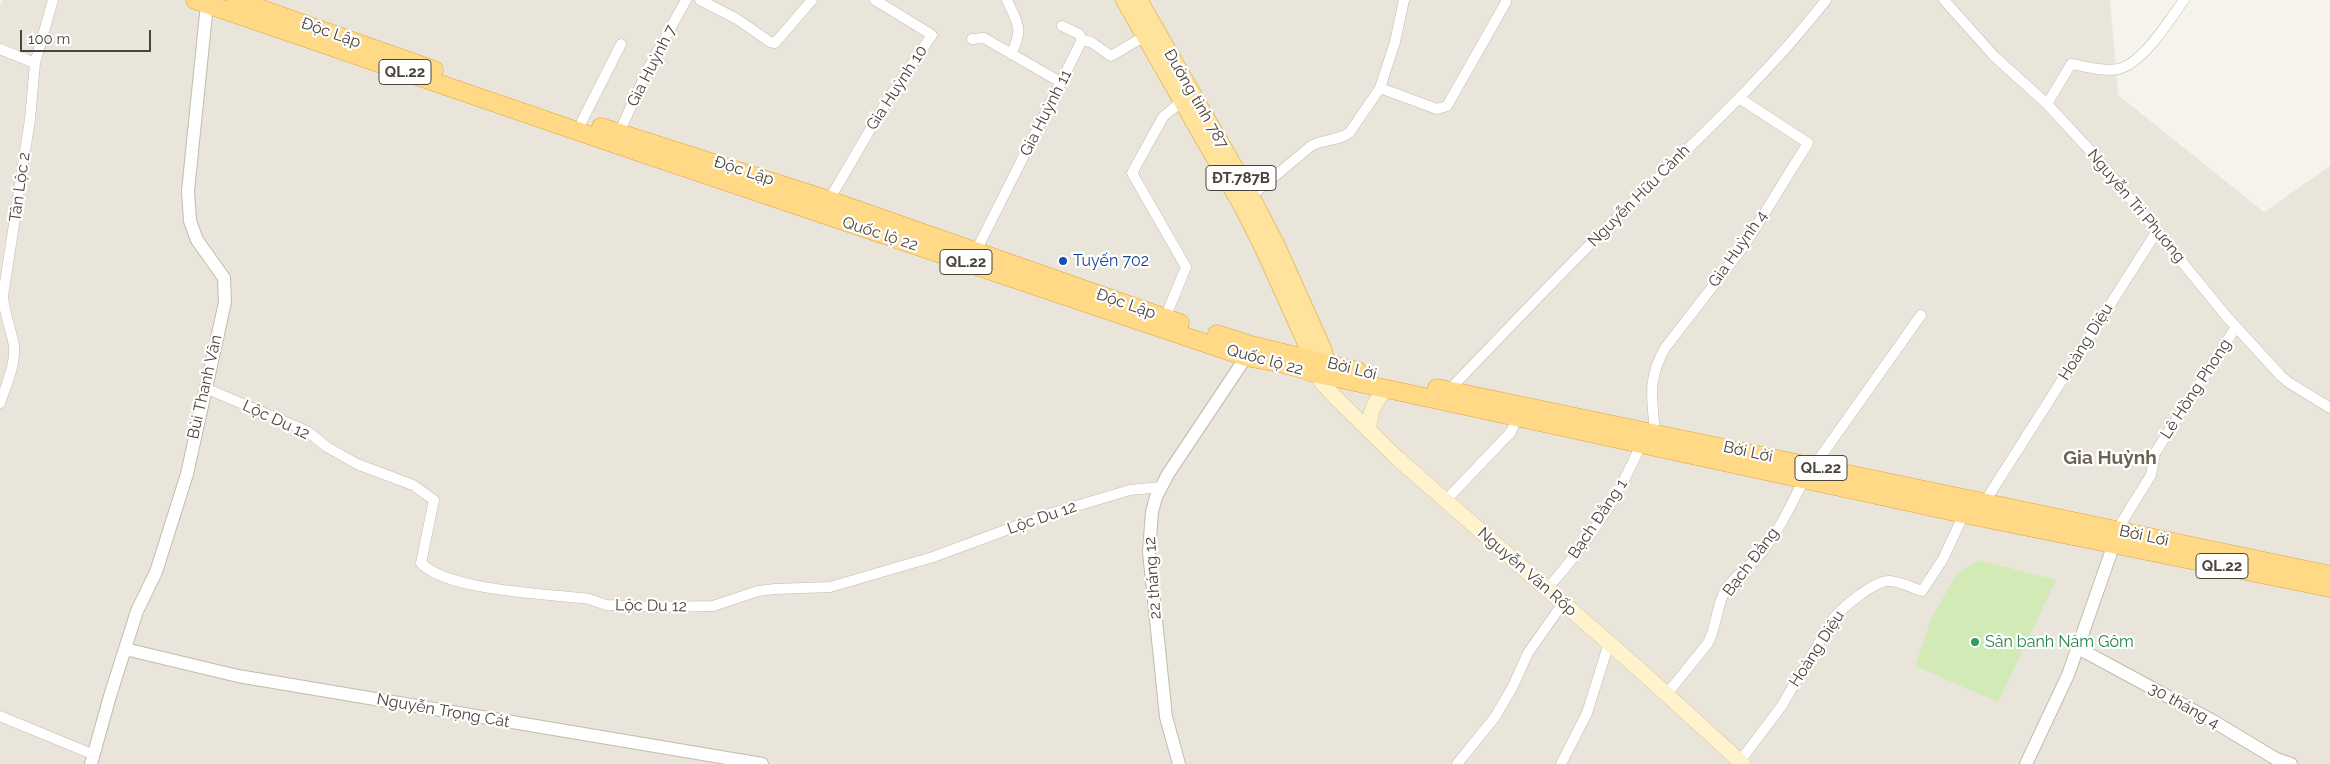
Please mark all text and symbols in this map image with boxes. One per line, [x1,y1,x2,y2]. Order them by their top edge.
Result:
street label: Độc Lập [299,14,363,52]
scale bar [22,20,154,52]
street label: Gia Huỳnh 7 [623,22,681,110]
text: 100 m [28,30,70,48]
street label: Gia Huỳnh 10 [863,42,931,134]
street label: Đường tỉnh 787 [1160,46,1232,152]
road number: QL.22 [379,60,431,84]
street label: Gia Huỳnh 11 [1016,67,1076,159]
street label: Nguyễn Hữu Cảnh [1584,141,1694,251]
street label: Nguyễn Tri Phương [2083,145,2189,267]
street label: Tân Lộc 2 [6,151,34,223]
street label: Độc Lập [712,152,776,190]
road number: ĐT.787B [1206,166,1276,190]
street label: Gia Huỳnh 4 [1705,207,1771,291]
street label: Quốc lộ 22 [840,213,920,255]
road number: QL.22 [940,250,992,274]
place label: Tuyến 702 [1073,251,1149,271]
marker: Tuyến 702 [1057,255,1069,267]
street label: Độc Lập [1094,285,1158,323]
street label: Hoàng Diệu [2055,300,2117,384]
street label: Bùi Thanh Vân [184,333,226,441]
street label: Lê Hồng Phong [2157,335,2235,443]
street label: Quốc lộ 22 [1225,341,1305,379]
street label: Bời Lời [1325,354,1379,384]
street label: Lộc Du 12 [239,396,313,444]
street label: Bời Lời [1722,437,1774,467]
district label: Gia Huỳnh [2063,447,2157,469]
road number: QL.22 [1795,456,1847,480]
street label: Bạch Đằng 1 [1564,476,1632,562]
street label: Lộc Du 12 [1005,497,1079,539]
street label: Bời Lời [2118,521,2170,551]
street label: Nguyễn Văn Rốp [1473,524,1581,620]
street label: Bạch Đằng [1719,524,1783,600]
street label: 22 tháng 12 [1141,536,1165,620]
road number: QL.22 [2196,554,2248,578]
street label: Lộc Du 12 [615,596,687,616]
street label: Hoàng Diệu [1785,607,1849,691]
place label: Sân banh Năm Gôm [1985,632,2134,652]
marker: Sân banh Năm Gôm [1969,636,1981,648]
street label: 30 tháng 4 [2145,679,2223,733]
street label: Nguyễn Trọng Cát [375,690,511,732]

